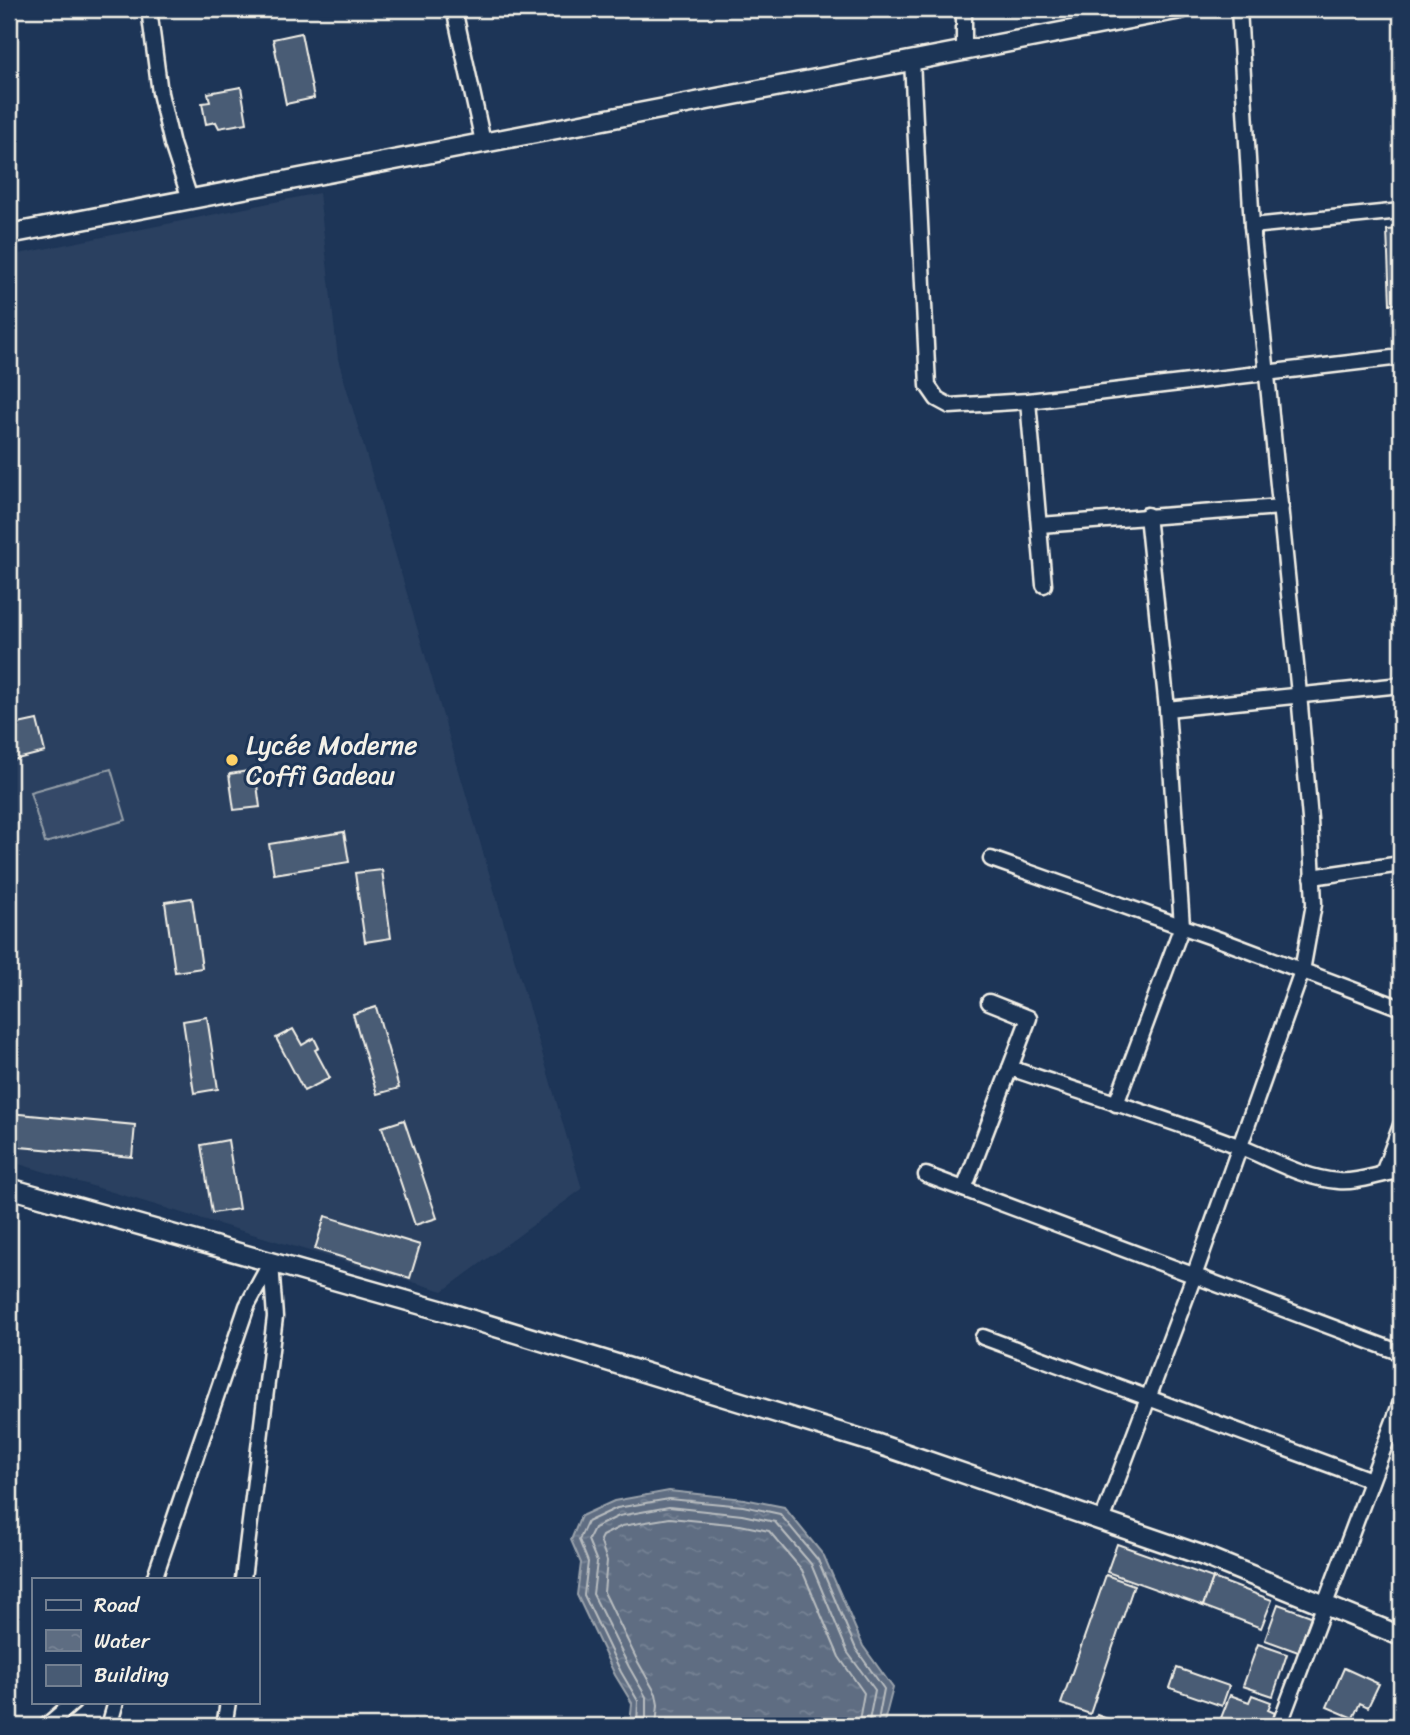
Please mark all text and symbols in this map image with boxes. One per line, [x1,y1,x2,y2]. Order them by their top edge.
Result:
place label: Lycée Moderne Coffi Gadeau [246,722,418,798]
marker: Lycée Moderne Coffi Gadeau [224,752,240,768]
legend [32,1578,259,1704]
text: Road [94,1586,141,1624]
text: Water [94,1622,151,1660]
text: Building [94,1656,170,1694]

